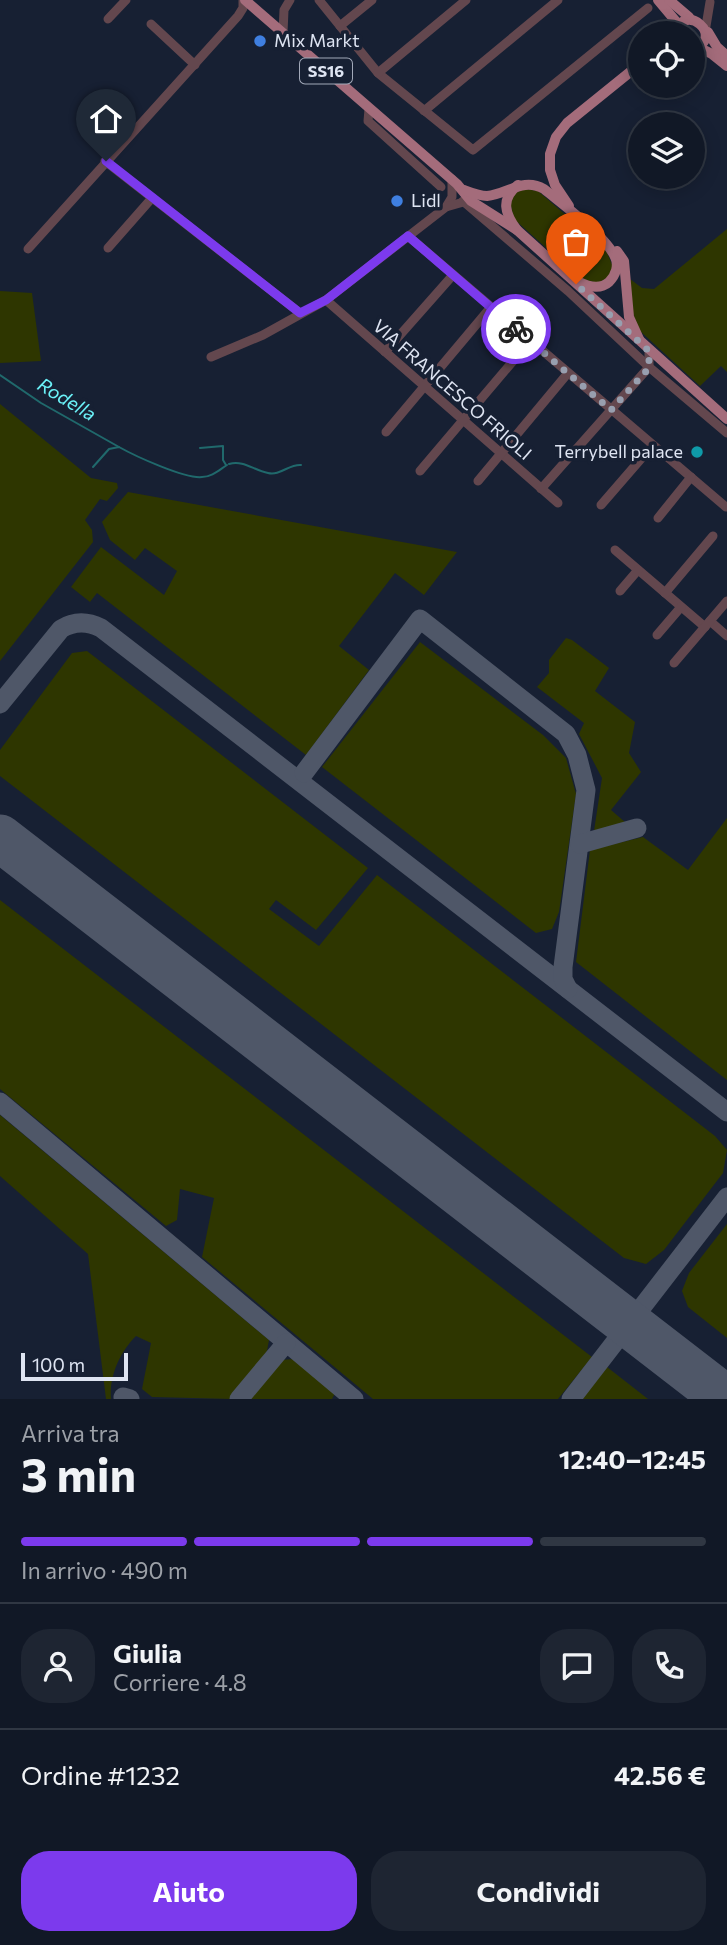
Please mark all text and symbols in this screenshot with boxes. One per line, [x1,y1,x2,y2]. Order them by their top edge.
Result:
map controls [628,21,705,189]
button: locate [628,21,705,98]
place label: Mix Markt [274,29,360,51]
marker: Mix Markt [252,33,268,49]
road number: SS16 [300,58,352,83]
pin [76,89,136,161]
icon: home [87,100,125,138]
button: layers [628,112,705,189]
place label: Lidl [411,189,441,211]
marker: Lidl [389,193,405,209]
pin [546,212,606,284]
icon: bag [557,223,595,261]
courier [481,294,551,364]
icon: bike [497,310,535,348]
street label: VIA FRANCESCO FRIOLI [369,314,537,464]
water label: Rodella [34,372,101,425]
place label: Terrybell palace [554,440,683,462]
marker: Terrybell palace [689,444,705,460]
scale bar [21,1350,128,1382]
text: 100 m [32,1353,85,1376]
text: Arriva tra [21,1419,120,1447]
text: 12:40–12:45 [559,1443,706,1474]
text: 3 min [21,1445,136,1501]
text: In arrivo · 490 m [21,1556,188,1584]
button: person [21,1629,95,1703]
button: chat [540,1629,614,1703]
button: phone [632,1629,706,1703]
text: Giulia [113,1637,182,1668]
text: Corriere · 4.8 [113,1668,247,1696]
text: Ordine #1232 [21,1759,180,1790]
text: 42.56 € [614,1759,706,1790]
button: Aiuto [21,1851,357,1931]
button: Condividi [371,1851,706,1931]

